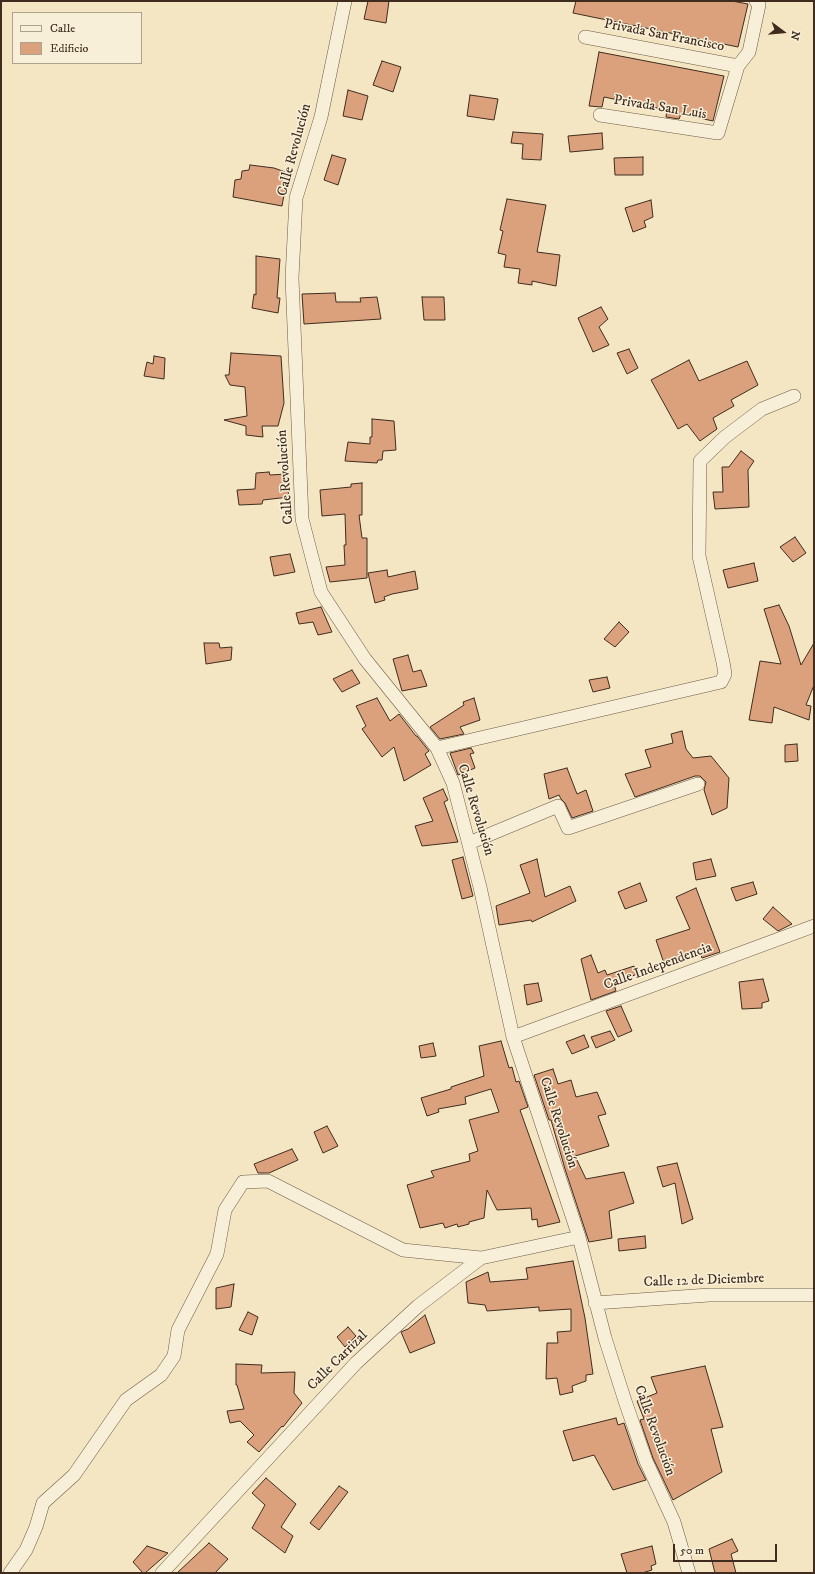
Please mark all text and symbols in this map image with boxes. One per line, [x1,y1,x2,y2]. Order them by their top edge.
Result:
legend [12,12,142,64]
north arrow [763,12,803,52]
street label: Privada San Francisco [602,16,726,56]
text: Calle [50,21,75,36]
text: N [787,29,803,42]
text: Edificio [50,41,88,56]
street label: Privada San Luis [612,92,708,124]
street label: Calle Revolución [275,102,315,198]
street label: Calle Revolución [274,429,298,525]
street label: Calle Revolución [453,762,497,858]
street label: Calle Independencia [602,940,714,994]
street label: Calle Revolución [535,1075,581,1171]
street label: Calle 12 de Diciembre [643,1270,765,1292]
street label: Calle Carrizal [305,1328,371,1394]
street label: Calle Revolución [630,1383,678,1479]
scale bar [675,1536,779,1562]
text: 50 m [680,1543,704,1558]

